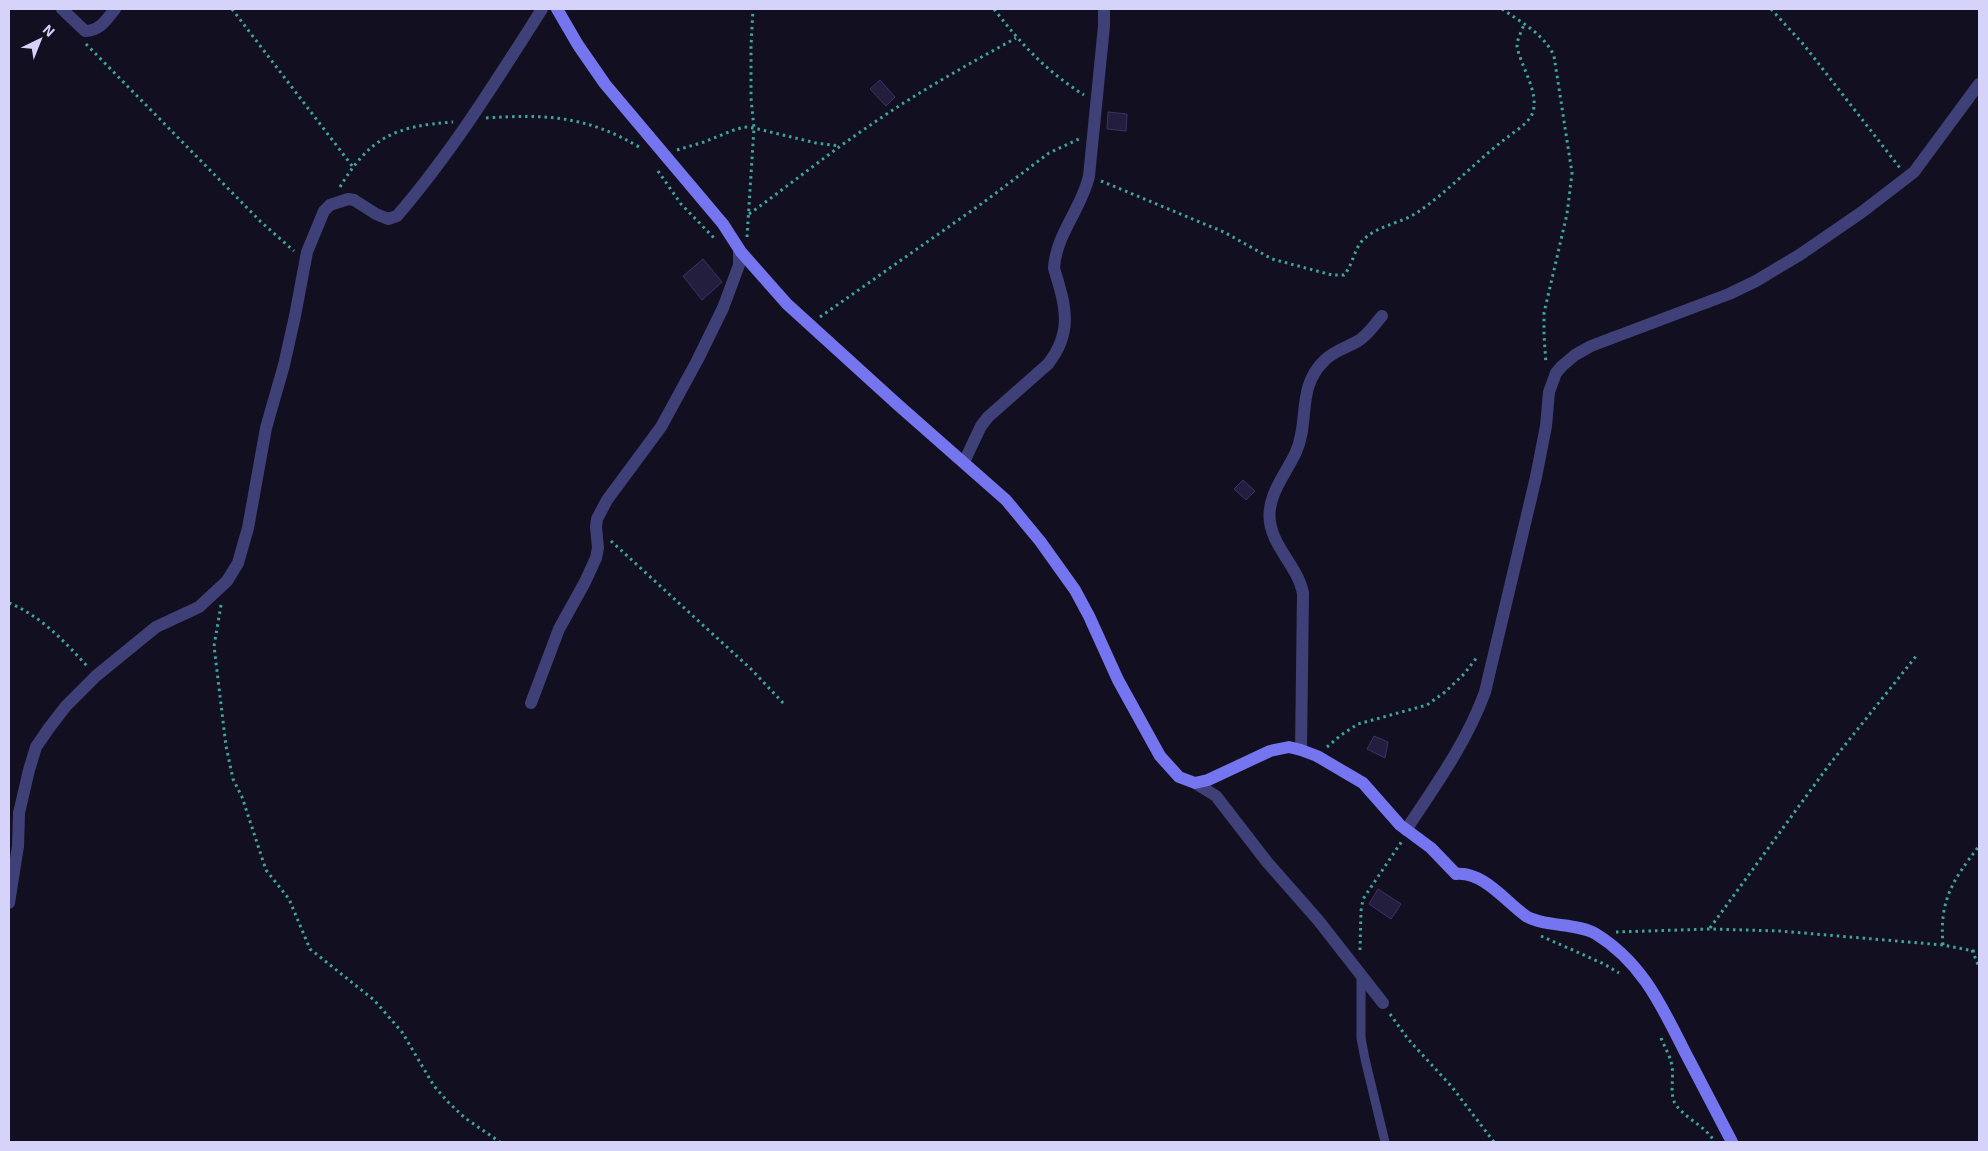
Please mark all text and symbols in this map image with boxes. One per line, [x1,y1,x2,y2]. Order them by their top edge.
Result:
north arrow [15,15,65,65]
text: N [40,20,59,40]

